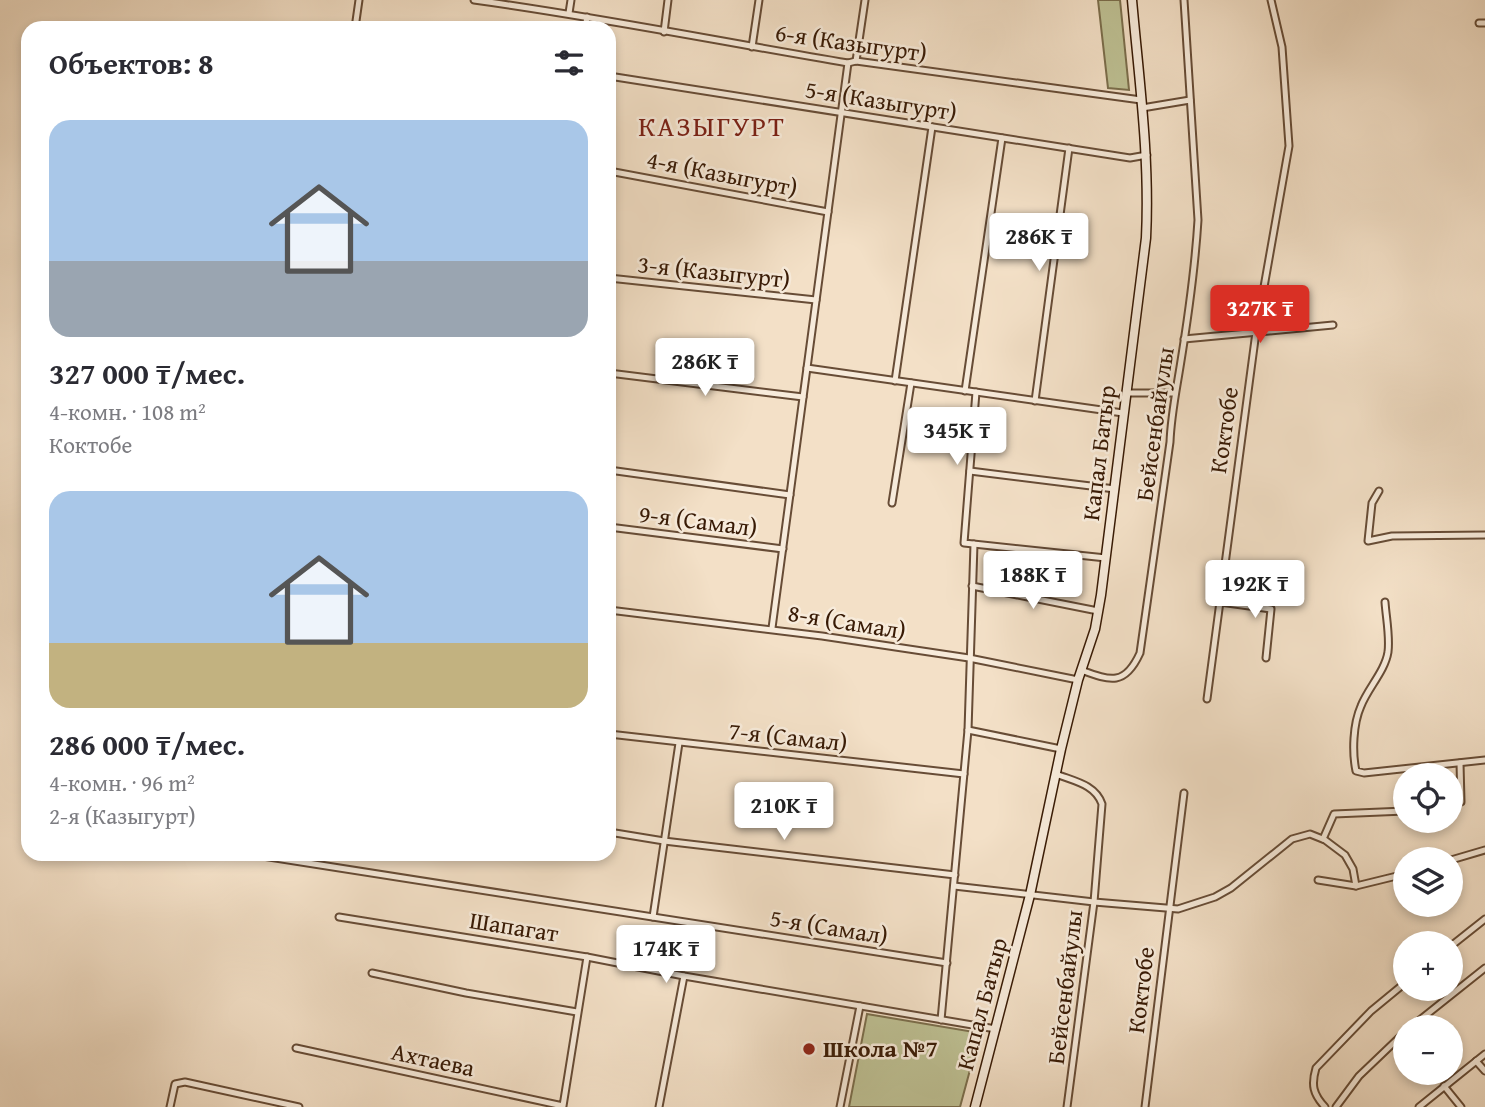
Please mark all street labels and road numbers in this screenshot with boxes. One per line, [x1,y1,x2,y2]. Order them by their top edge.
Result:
street label: 6-я (Казыгурт) [773,15,929,70]
street label: 5-я (Казыгурт) [803,71,959,130]
street label: 4-я (Казыгурт) [644,142,801,205]
street label: 3-я (Казыгурт) [636,246,792,297]
street label: Бейсенбайулы [1126,344,1183,503]
street label: Капал Батыр [1073,383,1124,523]
street label: Коктобе [1200,384,1247,475]
street label: 9-я (Самал) [637,496,759,545]
street label: 8-я (Самал) [786,595,909,648]
street label: 7-я (Самал) [727,713,849,760]
street label: 5-я (Самал) [768,900,891,953]
street label: Шапагат [467,902,561,951]
street label: Бейсенбайулы [1038,908,1091,1066]
street label: Капал Батыр [947,934,1016,1074]
street label: Коктобе [1118,945,1163,1035]
street label: Ахтаева [388,1034,478,1085]

